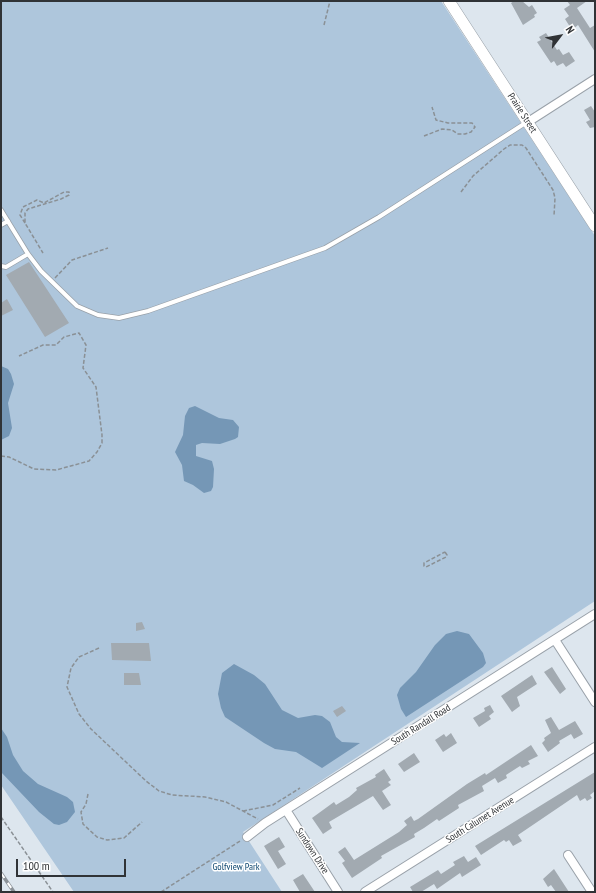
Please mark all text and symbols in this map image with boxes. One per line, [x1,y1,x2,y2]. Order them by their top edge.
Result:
north arrow [540,16,580,56]
text: N [563,23,578,36]
street label: Prairie Street [505,91,539,135]
street label: South Randall Road [389,702,453,748]
street label: South Calumet Avenue [444,794,516,846]
street label: Sundown Drive [293,826,331,876]
scale bar [18,851,128,877]
text: 100 m [23,858,50,873]
park label: Golfview Park [212,861,260,873]

